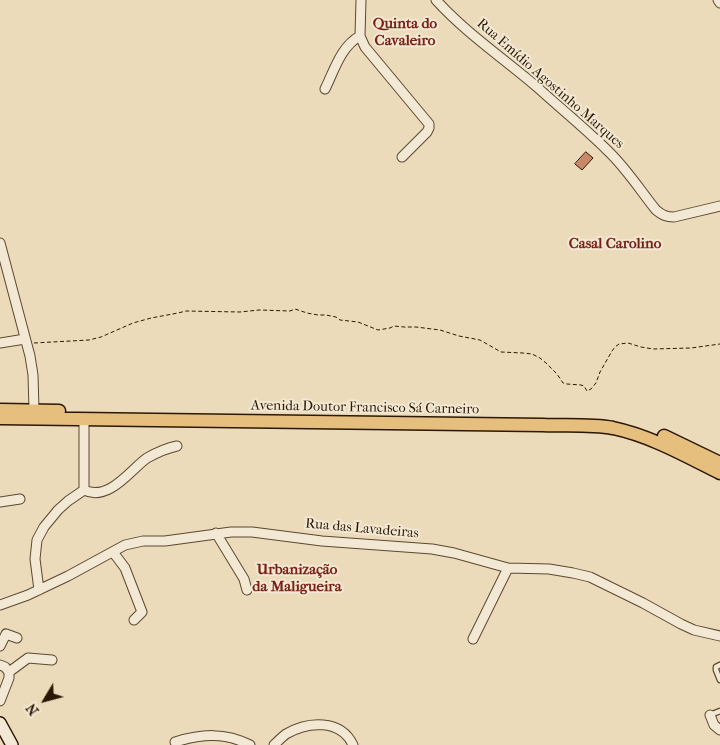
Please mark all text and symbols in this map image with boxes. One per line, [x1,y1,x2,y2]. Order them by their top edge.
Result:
district label: Quinta do Cavaleiro [373,15,437,50]
street label: Rua Emídio Agostinho Marques [473,15,627,153]
district label: Casal Carolino [569,235,661,253]
street label: Avenida Doutor Francisco Sá Carneiro [251,398,479,418]
street label: Rua das Lavadeiras [305,516,419,542]
district label: Urbanização da Maligueira [252,561,342,596]
north arrow [20,675,70,725]
text: N [23,700,43,719]

